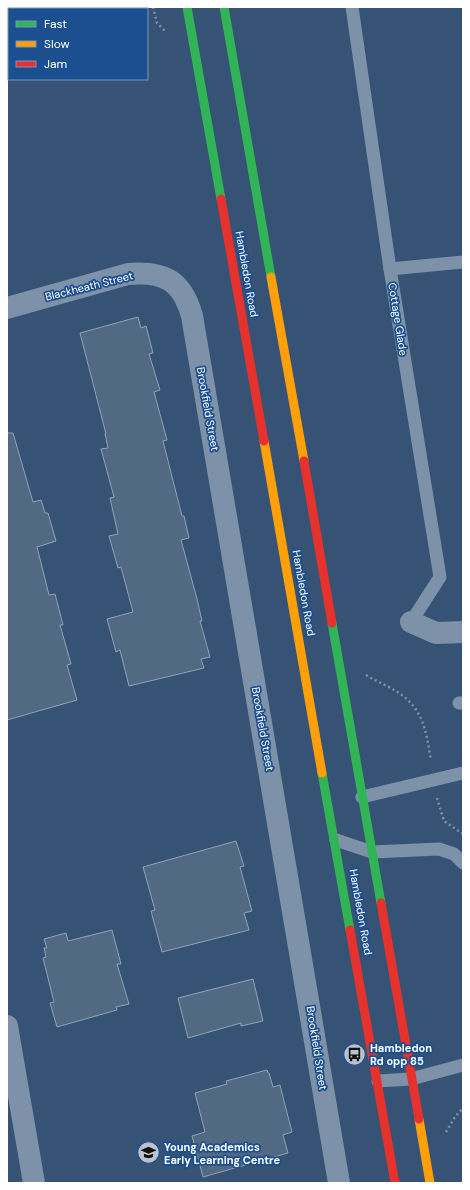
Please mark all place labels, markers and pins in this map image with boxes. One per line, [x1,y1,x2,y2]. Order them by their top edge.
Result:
bus stop icon: Hambledon Rd opp 85 [341,1041,367,1067]
place label: Hambledon Rd opp 85 [370,1041,432,1068]
school or university icon: Young Academics Early Learning Centre [136,1140,162,1166]
place label: Young Academics Early Learning Centre [164,1140,280,1167]

